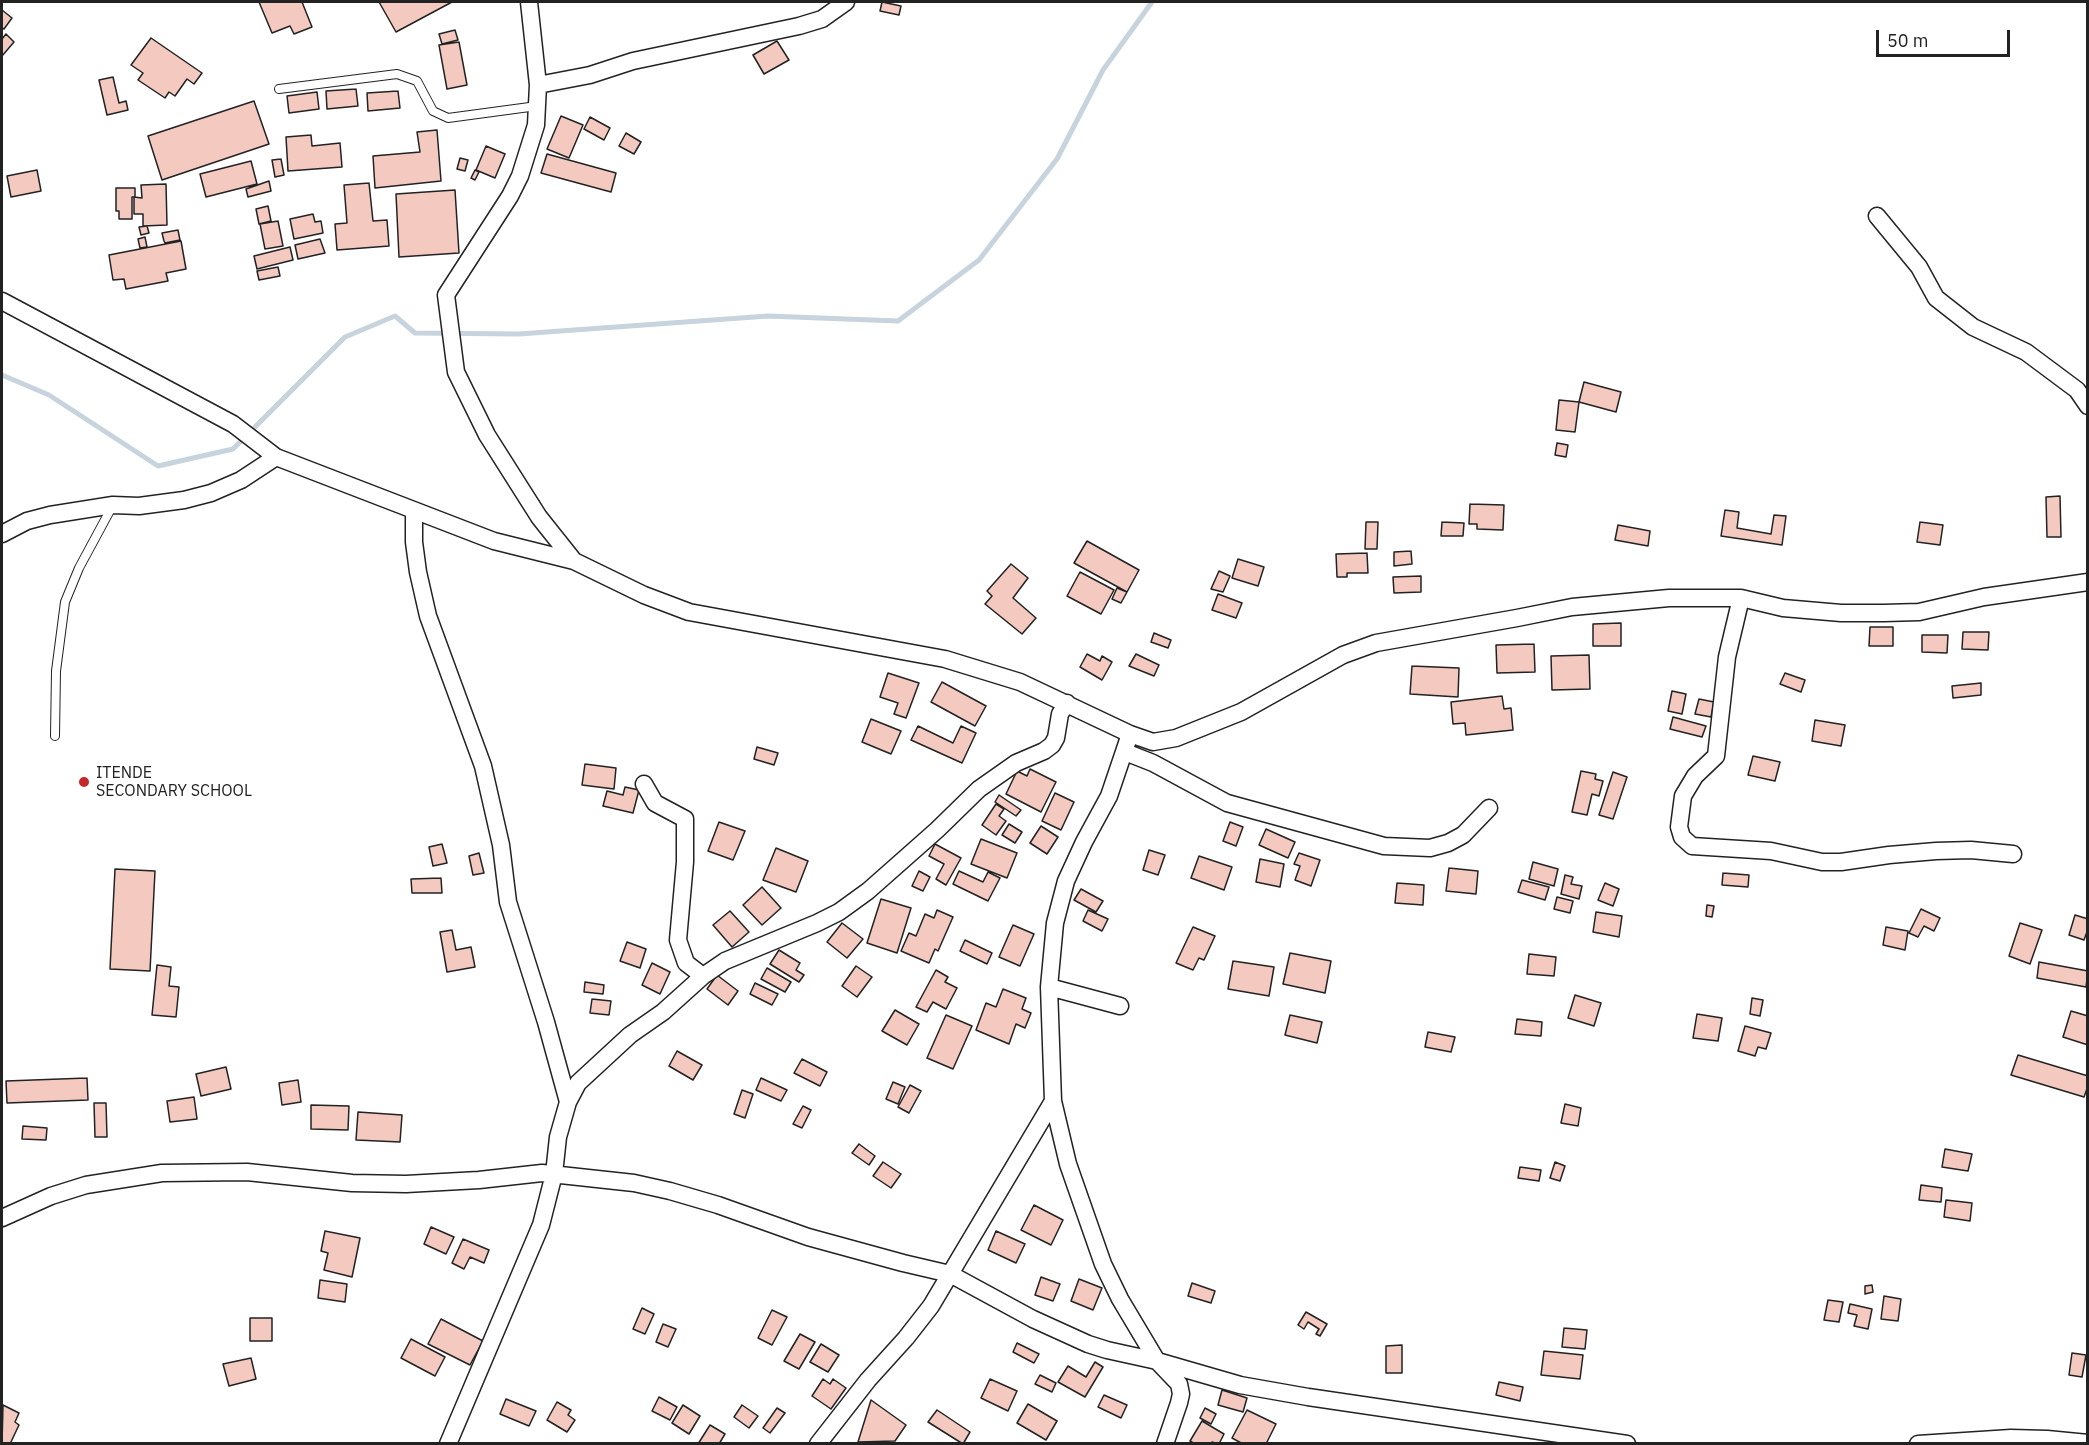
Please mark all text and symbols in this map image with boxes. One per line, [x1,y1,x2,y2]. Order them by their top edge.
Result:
scale bar [1879,18,2012,56]
text: 50 m [1887,29,1929,52]
place label: ITENDE SECONDARY SCHOOL [96,763,252,801]
marker: ITENDE SECONDARY SCHOOL [77,775,91,789]

